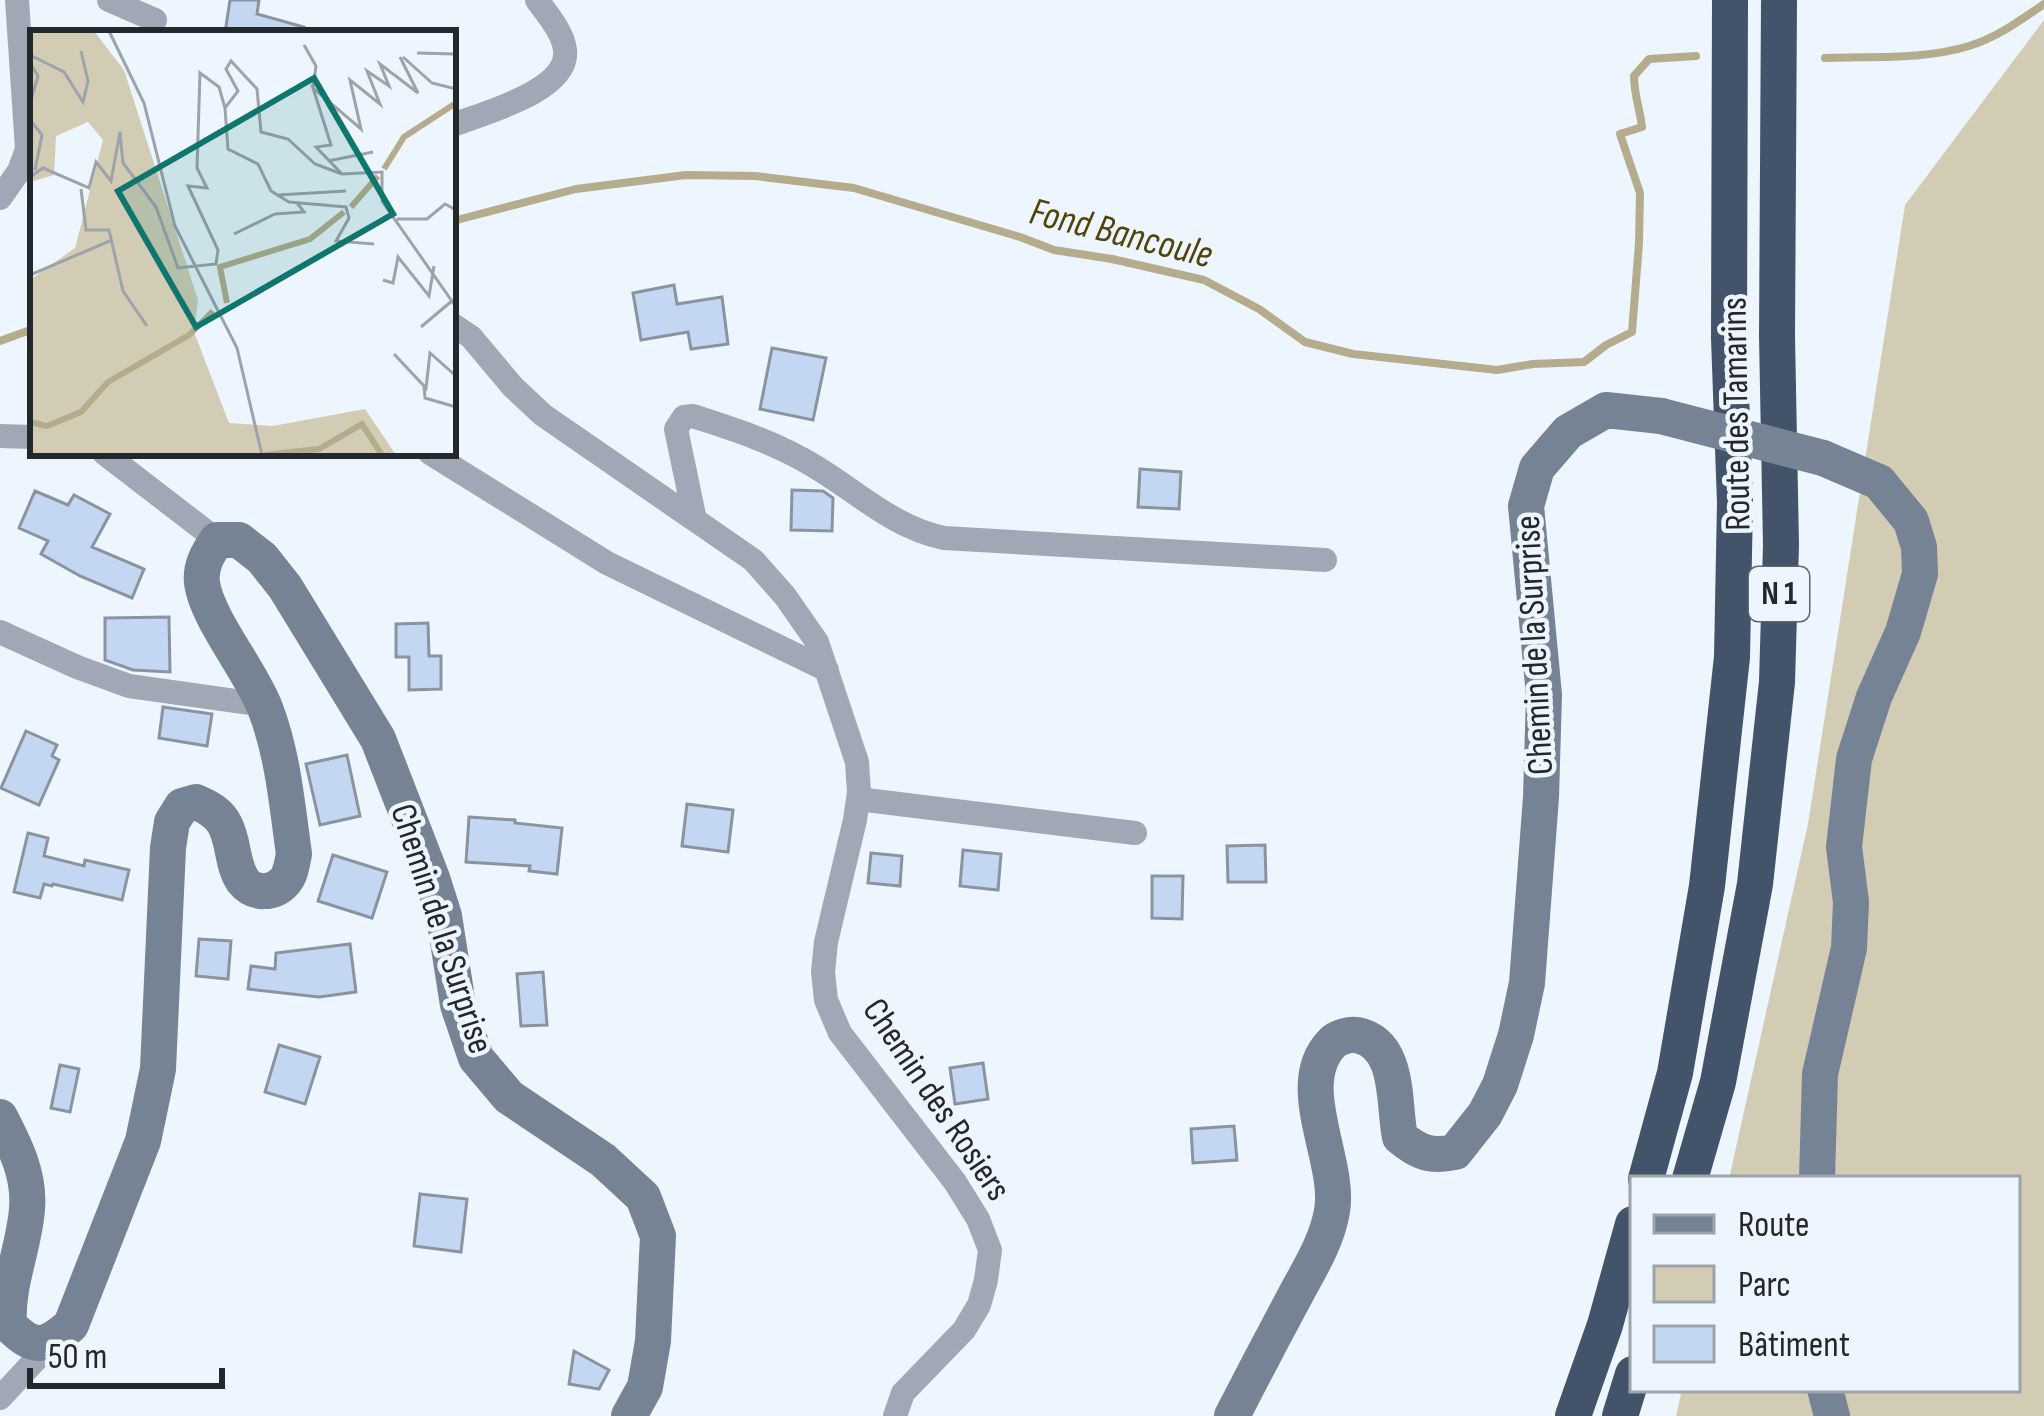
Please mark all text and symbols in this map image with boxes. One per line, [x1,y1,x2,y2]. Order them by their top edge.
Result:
inset map [30,30,456,456]
water label: Fond Bancoule [1025,189,1217,279]
street label: Route des Tamarins [1713,297,1761,531]
street label: Chemin de la Surprise [1507,514,1563,776]
road number: N 1 [1749,567,1809,621]
street label: Chemin de la Surprise [380,799,502,1059]
street label: Chemin des Rosiers [853,991,1019,1209]
legend [1630,1176,2020,1392]
text: Route [1738,1204,1809,1247]
text: Parc [1738,1264,1791,1307]
scale bar [30,1314,222,1388]
text: Bâtiment [1738,1324,1850,1367]
text: 50 m [48,1336,107,1379]

